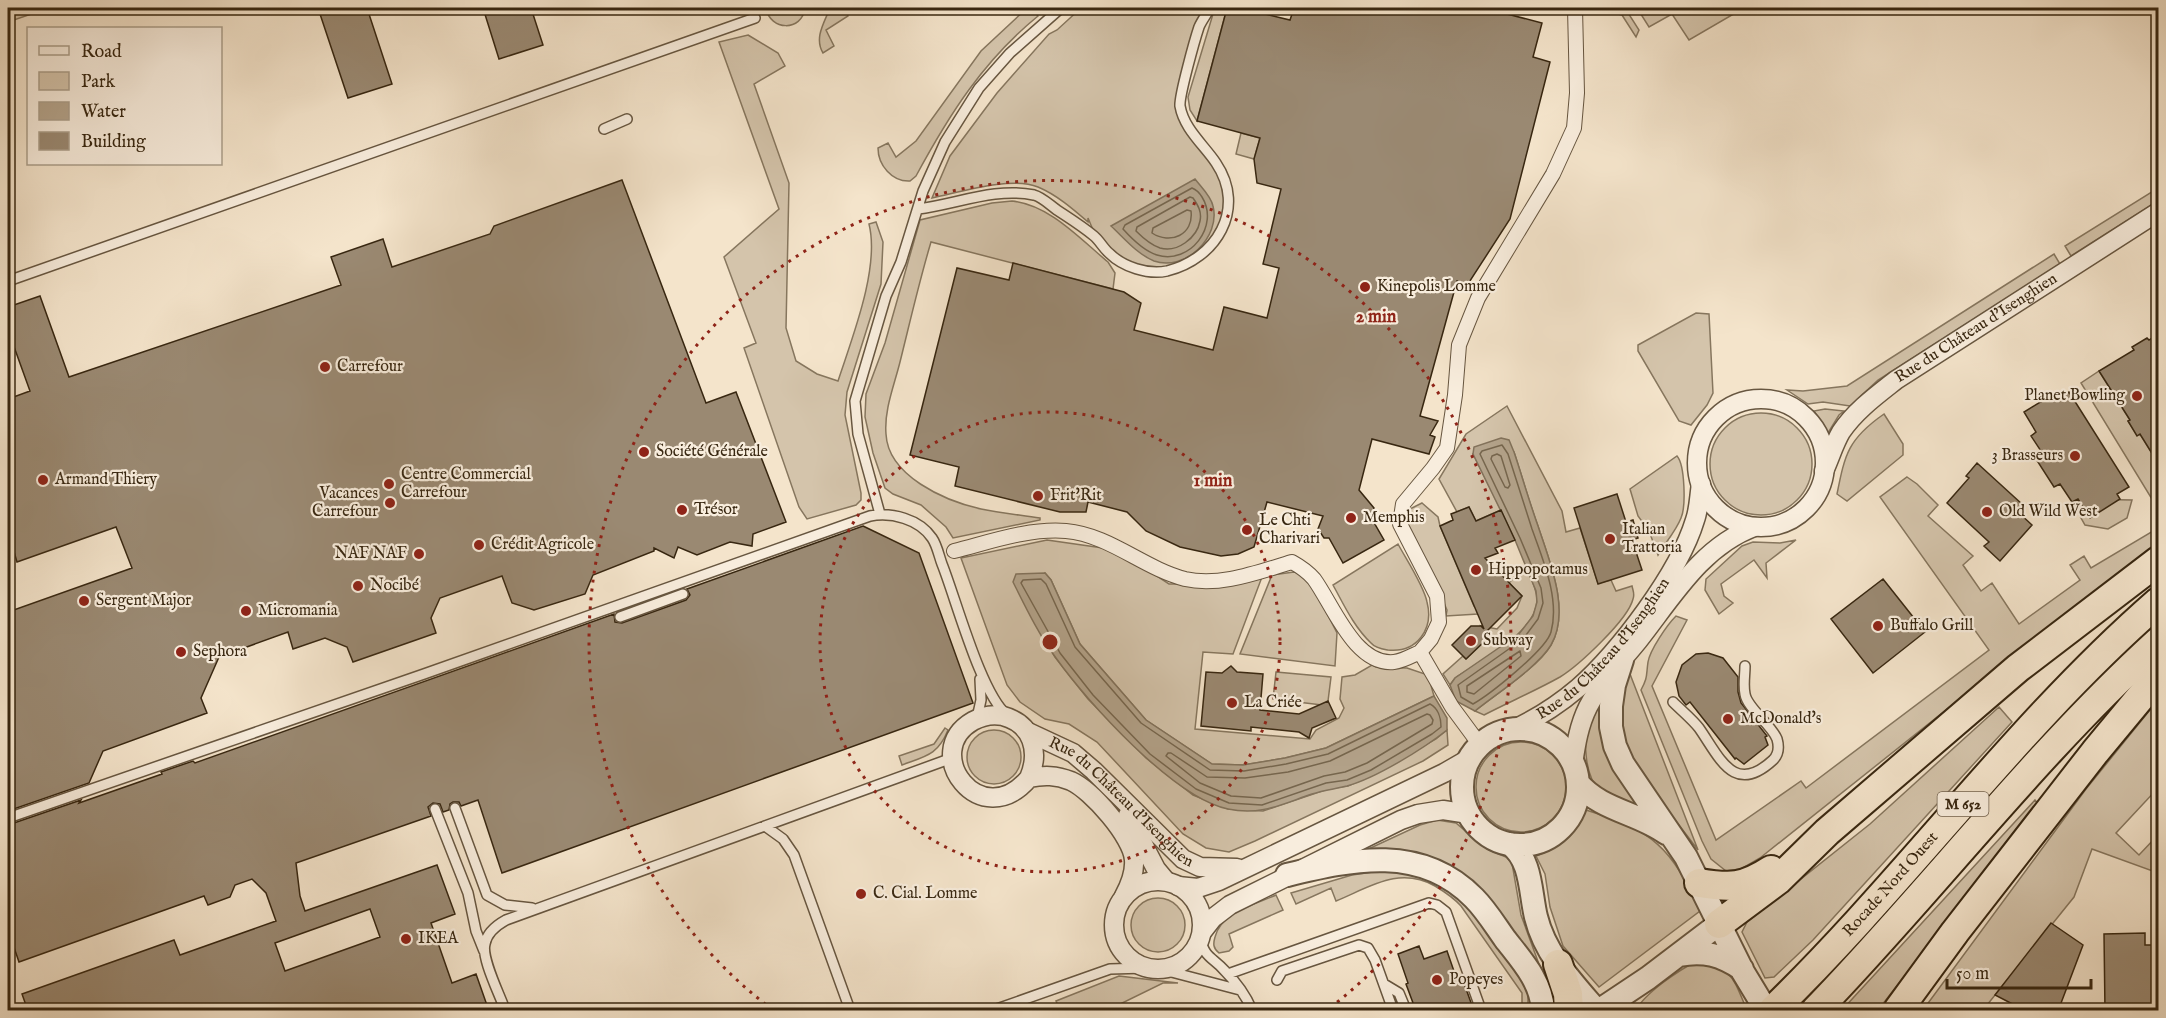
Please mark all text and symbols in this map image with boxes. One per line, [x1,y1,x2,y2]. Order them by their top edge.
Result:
legend [27,27,222,165]
text: Road [81,41,122,64]
text: Park [81,71,116,94]
text: Water [81,101,126,124]
text: Building [81,131,146,154]
street label: Rue du Château d'Isenghien [1892,269,2062,388]
place label: Kinepolis Lomme [1377,277,1496,297]
marker: Kinepolis Lomme [1358,280,1372,294]
text: 2 min [1356,306,1397,329]
place label: Carrefour [337,357,403,377]
marker: Carrefour [318,360,332,374]
place label: Planet Bowling [2024,386,2125,406]
marker: Planet Bowling [2130,389,2144,403]
place label: Société Générale [656,442,768,462]
marker: Société Générale [637,445,651,459]
place label: 3 Brasseurs [1992,446,2063,466]
marker: 3 Brasseurs [2068,449,2082,463]
place label: Centre Commercial Carrefour [401,465,531,503]
place label: Armand Thiery [54,470,157,490]
text: 1 min [1194,470,1233,493]
marker: Armand Thiery [36,473,50,487]
marker: Centre Commercial Carrefour [382,477,396,491]
place label: Vacances Carrefour [312,484,378,522]
place label: Frit'Rit [1050,486,1102,506]
marker: Frit'Rit [1031,489,1045,503]
marker: Vacances Carrefour [383,496,397,510]
place label: Trésor [694,500,738,520]
place label: Old Wild West [1999,502,2098,522]
marker: Trésor [675,503,689,517]
marker: Old Wild West [1980,505,1994,519]
place label: Memphis [1363,508,1425,528]
place label: Le Chti Charivari [1259,511,1320,549]
marker: Memphis [1344,511,1358,525]
place label: Italian Trattoria [1622,520,1682,558]
marker: Le Chti Charivari [1240,523,1254,537]
marker: Italian Trattoria [1603,532,1617,546]
place label: Crédit Agricole [491,535,594,555]
marker: Crédit Agricole [472,538,486,552]
place label: NAF NAF [335,544,407,564]
marker: NAF NAF [412,547,426,561]
place label: Hippopotamus [1488,560,1588,580]
marker: Hippopotamus [1469,563,1483,577]
street label: Rue du Château d'Isenghien [1533,574,1675,725]
place label: Nocibé [370,576,419,596]
marker: Nocibé [351,579,365,593]
place label: Sergent Major [96,591,191,611]
marker: Sergent Major [77,594,91,608]
place label: Micromania [258,601,338,621]
marker: Micromania [239,604,253,618]
place label: Buffalo Grill [1890,616,1974,636]
marker: Buffalo Grill [1871,619,1885,633]
place label: Subway [1483,631,1533,651]
centre of rings [1040,632,1060,652]
marker: Subway [1464,634,1478,648]
place label: Sephora [193,642,247,662]
marker: Sephora [174,645,188,659]
place label: La Criée [1244,693,1302,713]
marker: La Criée [1225,696,1239,710]
place label: McDonald's [1740,709,1822,729]
marker: McDonald's [1721,712,1735,726]
street label: Rue du Château d'Isenghien [1045,733,1197,872]
road number: M 652 [1938,792,1988,816]
street label: Rocade Nord Ouest [1839,828,1943,941]
place label: C. Cial. Lomme [873,884,977,904]
marker: C. Cial. Lomme [854,887,868,901]
place label: IKEA [418,929,460,949]
marker: IKEA [399,932,413,946]
scale bar [1947,952,2091,990]
text: 50 m [1956,963,1989,986]
place label: Popeyes [1449,970,1504,990]
marker: Popeyes [1430,973,1444,987]

